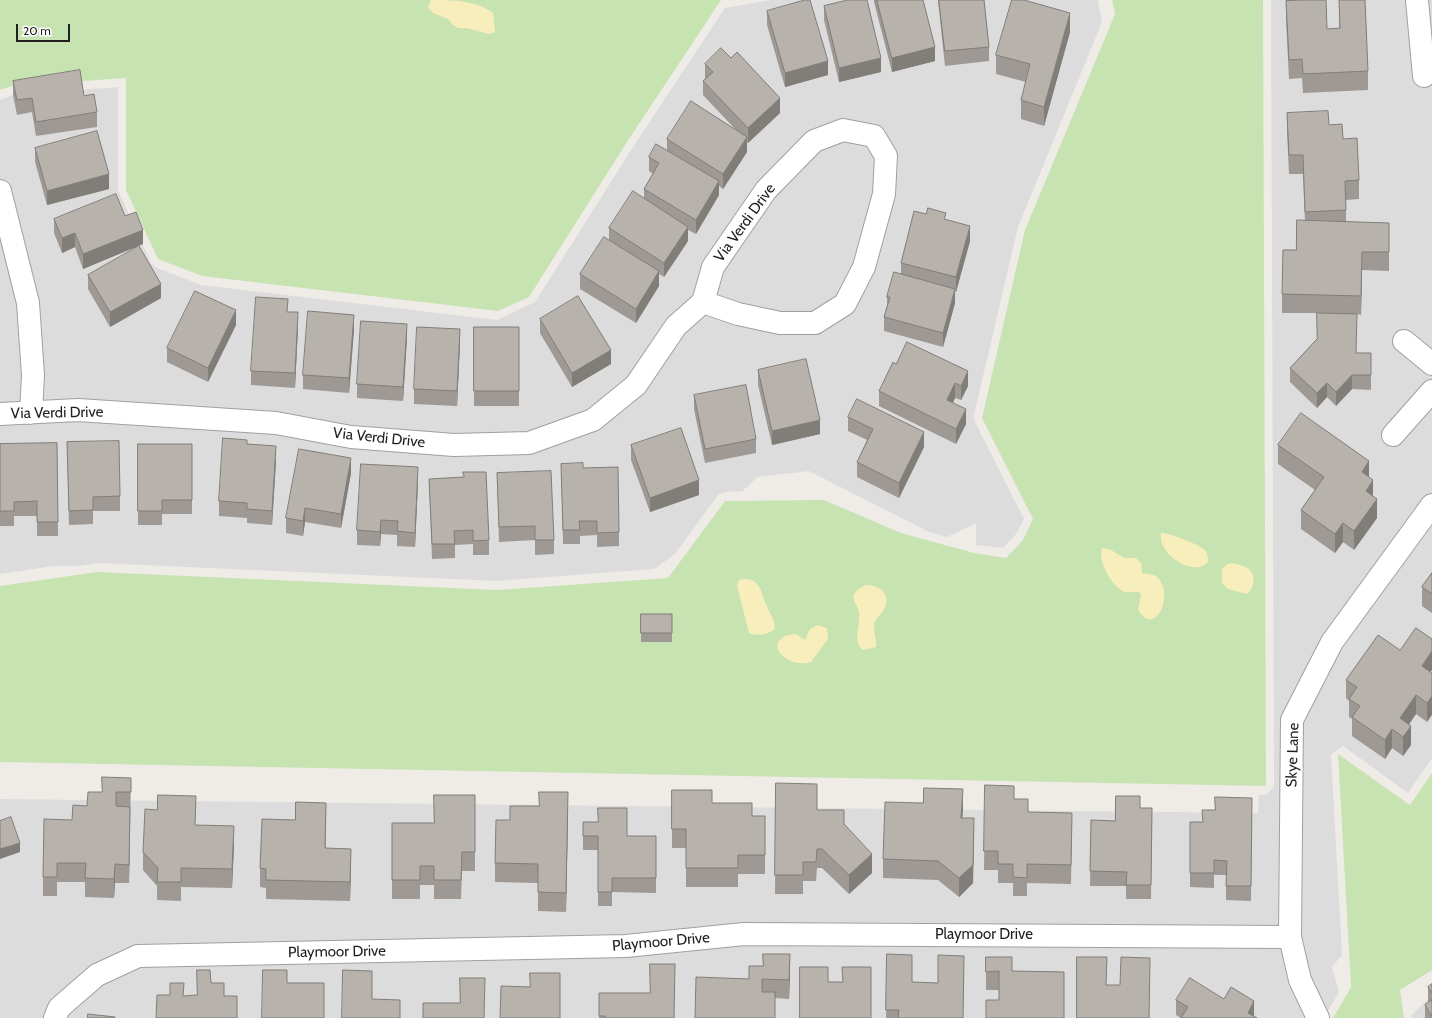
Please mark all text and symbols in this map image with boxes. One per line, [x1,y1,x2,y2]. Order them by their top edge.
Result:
scale bar [18,16,72,42]
text: 20 m [23,23,51,38]
street label: Via Verdi Drive [711,180,779,266]
street label: Via Verdi Drive [11,403,103,423]
street label: Via Verdi Drive [332,424,426,452]
street label: Skye Lane [1283,722,1303,788]
street label: Playmoor Drive [935,926,1033,944]
street label: Playmoor Drive [611,929,711,955]
street label: Playmoor Drive [288,942,386,962]

